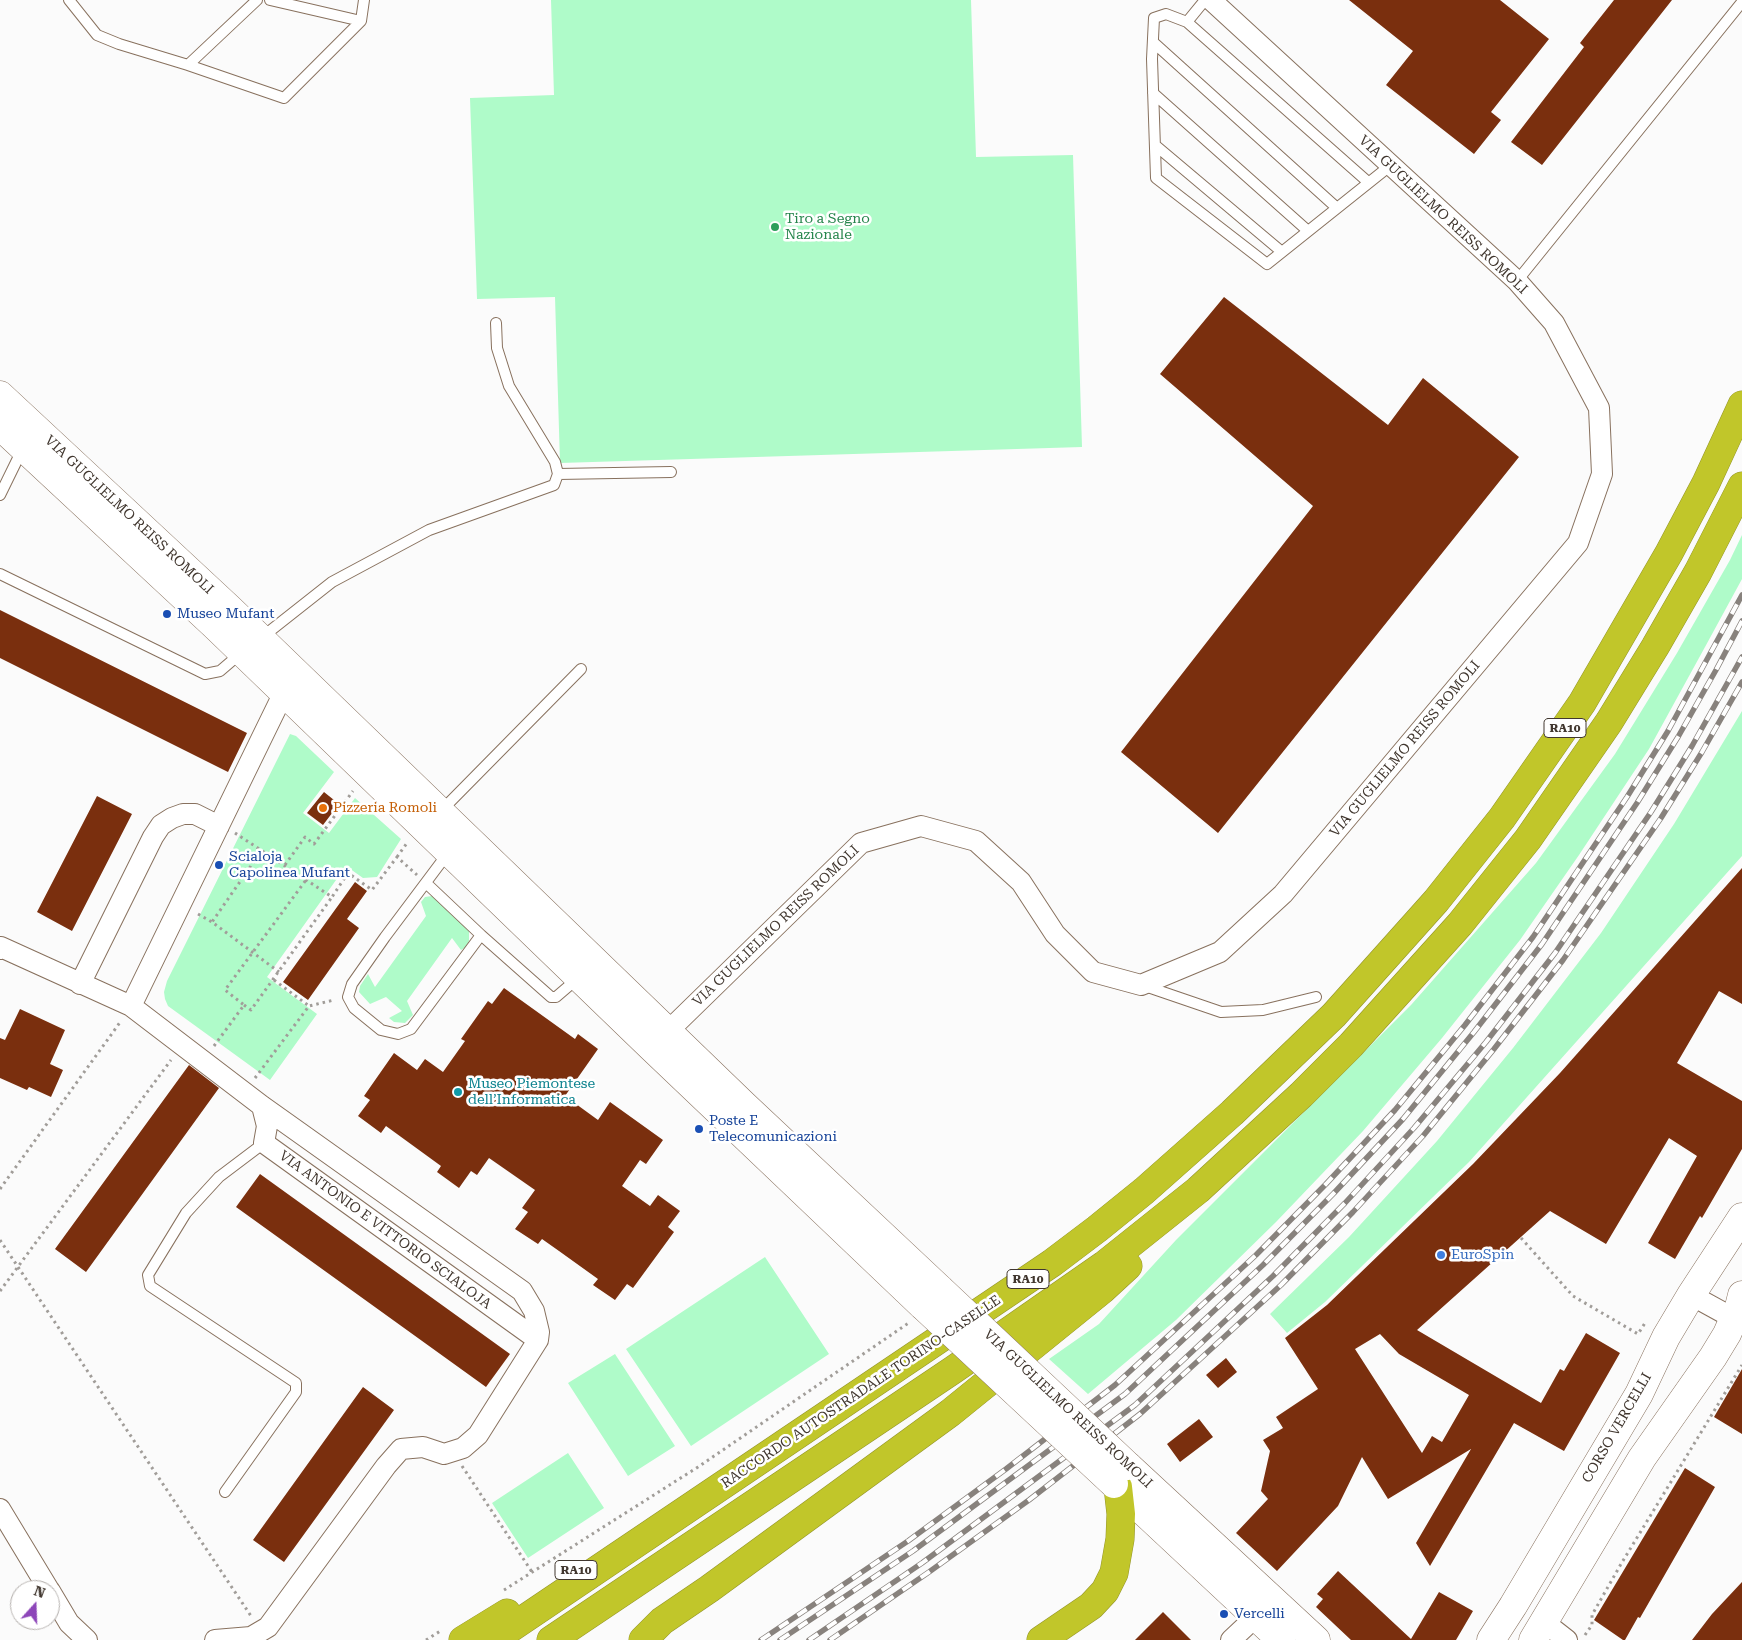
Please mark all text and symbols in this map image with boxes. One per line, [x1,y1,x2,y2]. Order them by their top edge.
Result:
street label: VIA GUGLIELMO REISS ROMOLI [1355,132,1531,298]
place label: Tiro a Segno Nazionale [785,211,870,243]
marker: Tiro a Segno Nazionale [769,221,781,233]
street label: VIA GUGLIELMO REISS ROMOLI [41,432,217,598]
place label: Museo Mufant [177,606,275,622]
marker: Museo Mufant [161,608,173,620]
street label: VIA GUGLIELMO REISS ROMOLI [1326,658,1484,840]
road number: RA10 [1544,718,1586,738]
place label: Pizzeria Romoli [333,800,437,816]
marker: Pizzeria Romoli [317,802,329,814]
street label: VIA GUGLIELMO REISS ROMOLI [689,842,863,1010]
place label: Scialoja Capolinea Mufant [229,849,350,882]
marker: Scialoja Capolinea Mufant [213,859,225,871]
place label: Museo Piemontese dell’Informatica [468,1076,595,1108]
marker: Museo Piemontese dell’Informatica [452,1086,464,1098]
place label: Poste E Telecomunicazioni [709,1113,837,1146]
marker: Poste E Telecomunicazioni [693,1123,705,1135]
street label: VIA ANTONIO E VITTORIO SCIALOJA [276,1147,494,1313]
place label: EuroSpin [1451,1247,1514,1263]
marker: EuroSpin [1435,1249,1447,1261]
road number: RA10 [1007,1270,1049,1288]
street label: RACCORDO AUTOSTRADALE TORINO-CASELLE [718,1292,1004,1492]
street label: VIA GUGLIELMO REISS ROMOLI [980,1326,1156,1492]
street label: CORSO VERCELLI [1579,1370,1655,1486]
road number: RA10 [555,1560,597,1580]
north arrow [10,1580,60,1630]
text: N [32,1582,48,1601]
place label: Vercelli [1234,1606,1285,1622]
marker: Vercelli [1218,1608,1230,1620]

